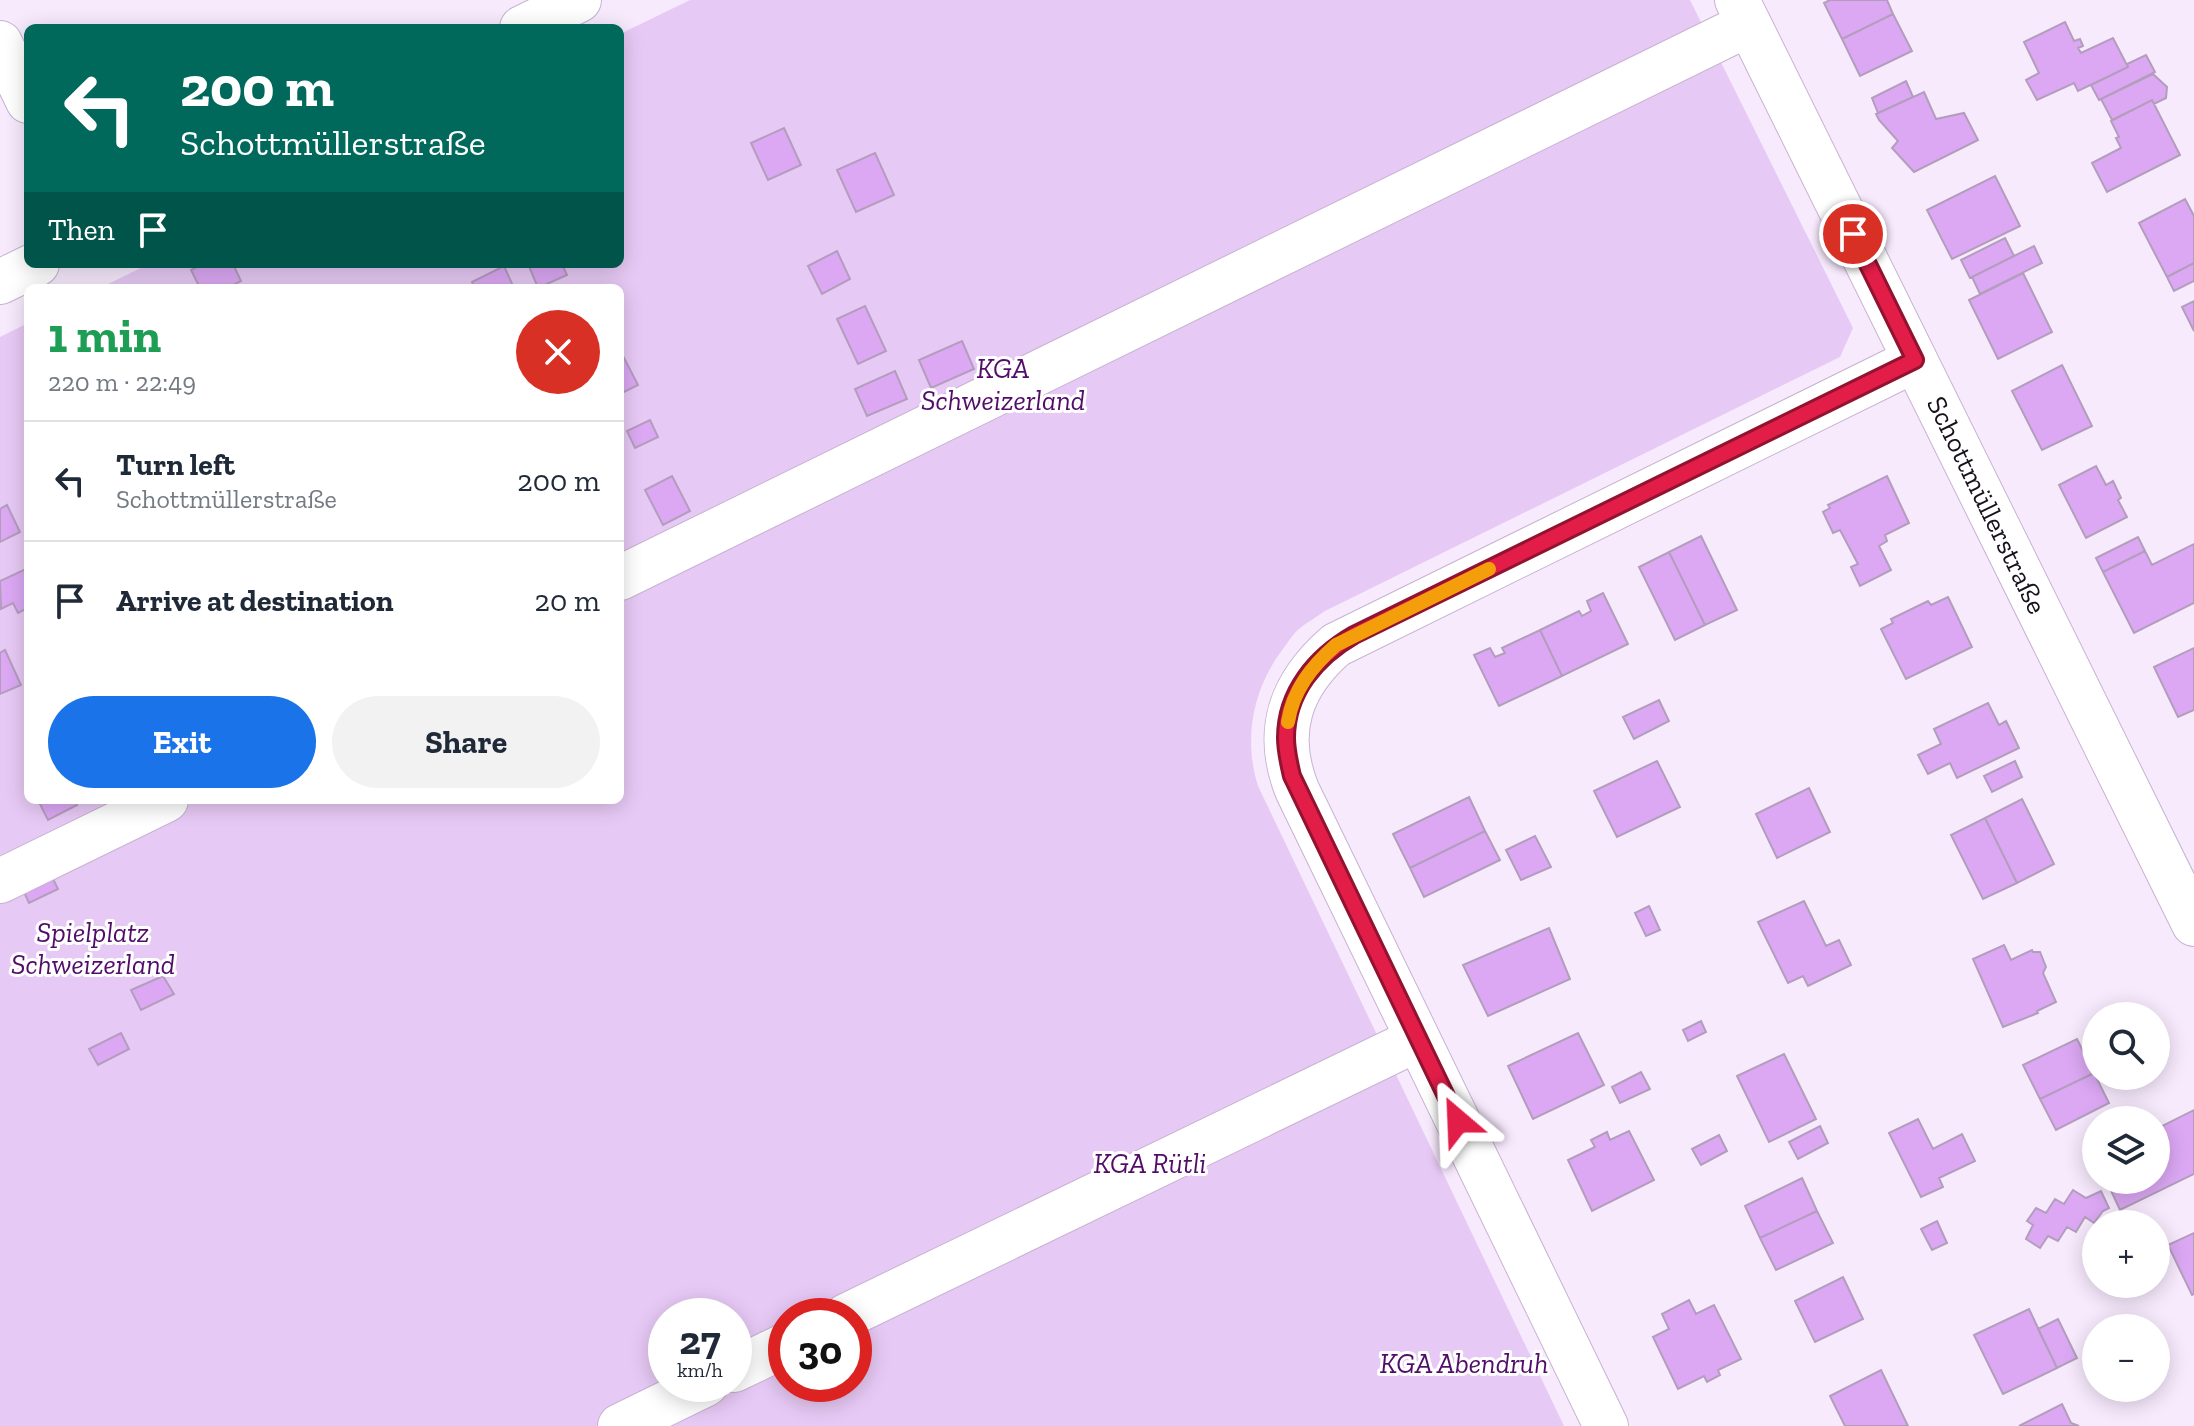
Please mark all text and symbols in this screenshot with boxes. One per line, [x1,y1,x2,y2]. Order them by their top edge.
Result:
text: 200 m [180,53,334,120]
icon: left [48,56,152,160]
text: Schottmüllerstraße [180,121,486,164]
pin [1819,200,1887,268]
icon: arrive [131,208,175,252]
text: Then [48,212,115,248]
icon: arrive [1831,212,1875,256]
text: 1 min [48,307,161,364]
button: close [516,310,600,394]
park label: KGA Schweizerland [921,352,1085,417]
text: 220 m · 22:49 [48,366,196,398]
street label: Schottmüllerstraße [1920,391,2054,619]
text: Turn left [116,447,235,483]
icon: left [48,459,92,503]
text: 200 m [517,463,600,499]
text: Schottmüllerstraße [116,483,337,515]
icon: arrive [48,579,92,623]
text: Arrive at destination [116,583,393,619]
text: 20 m [535,583,600,619]
button: Exit [48,696,316,788]
button: Share [332,696,600,788]
park label: Spielplatz Schweizerland [11,916,175,981]
map controls [2082,1002,2170,1402]
button: search [2082,1002,2170,1090]
position arrow [1416,1079,1500,1163]
button: layers [2082,1106,2170,1194]
park label: KGA Rütli [1094,1147,1206,1180]
button: + [2082,1210,2170,1298]
speed limit sign: 30 [768,1298,872,1402]
button: − [2082,1314,2170,1402]
text: 27 [679,1316,721,1364]
park label: KGA Abendruh [1380,1347,1548,1380]
text: km/h [677,1358,723,1382]

